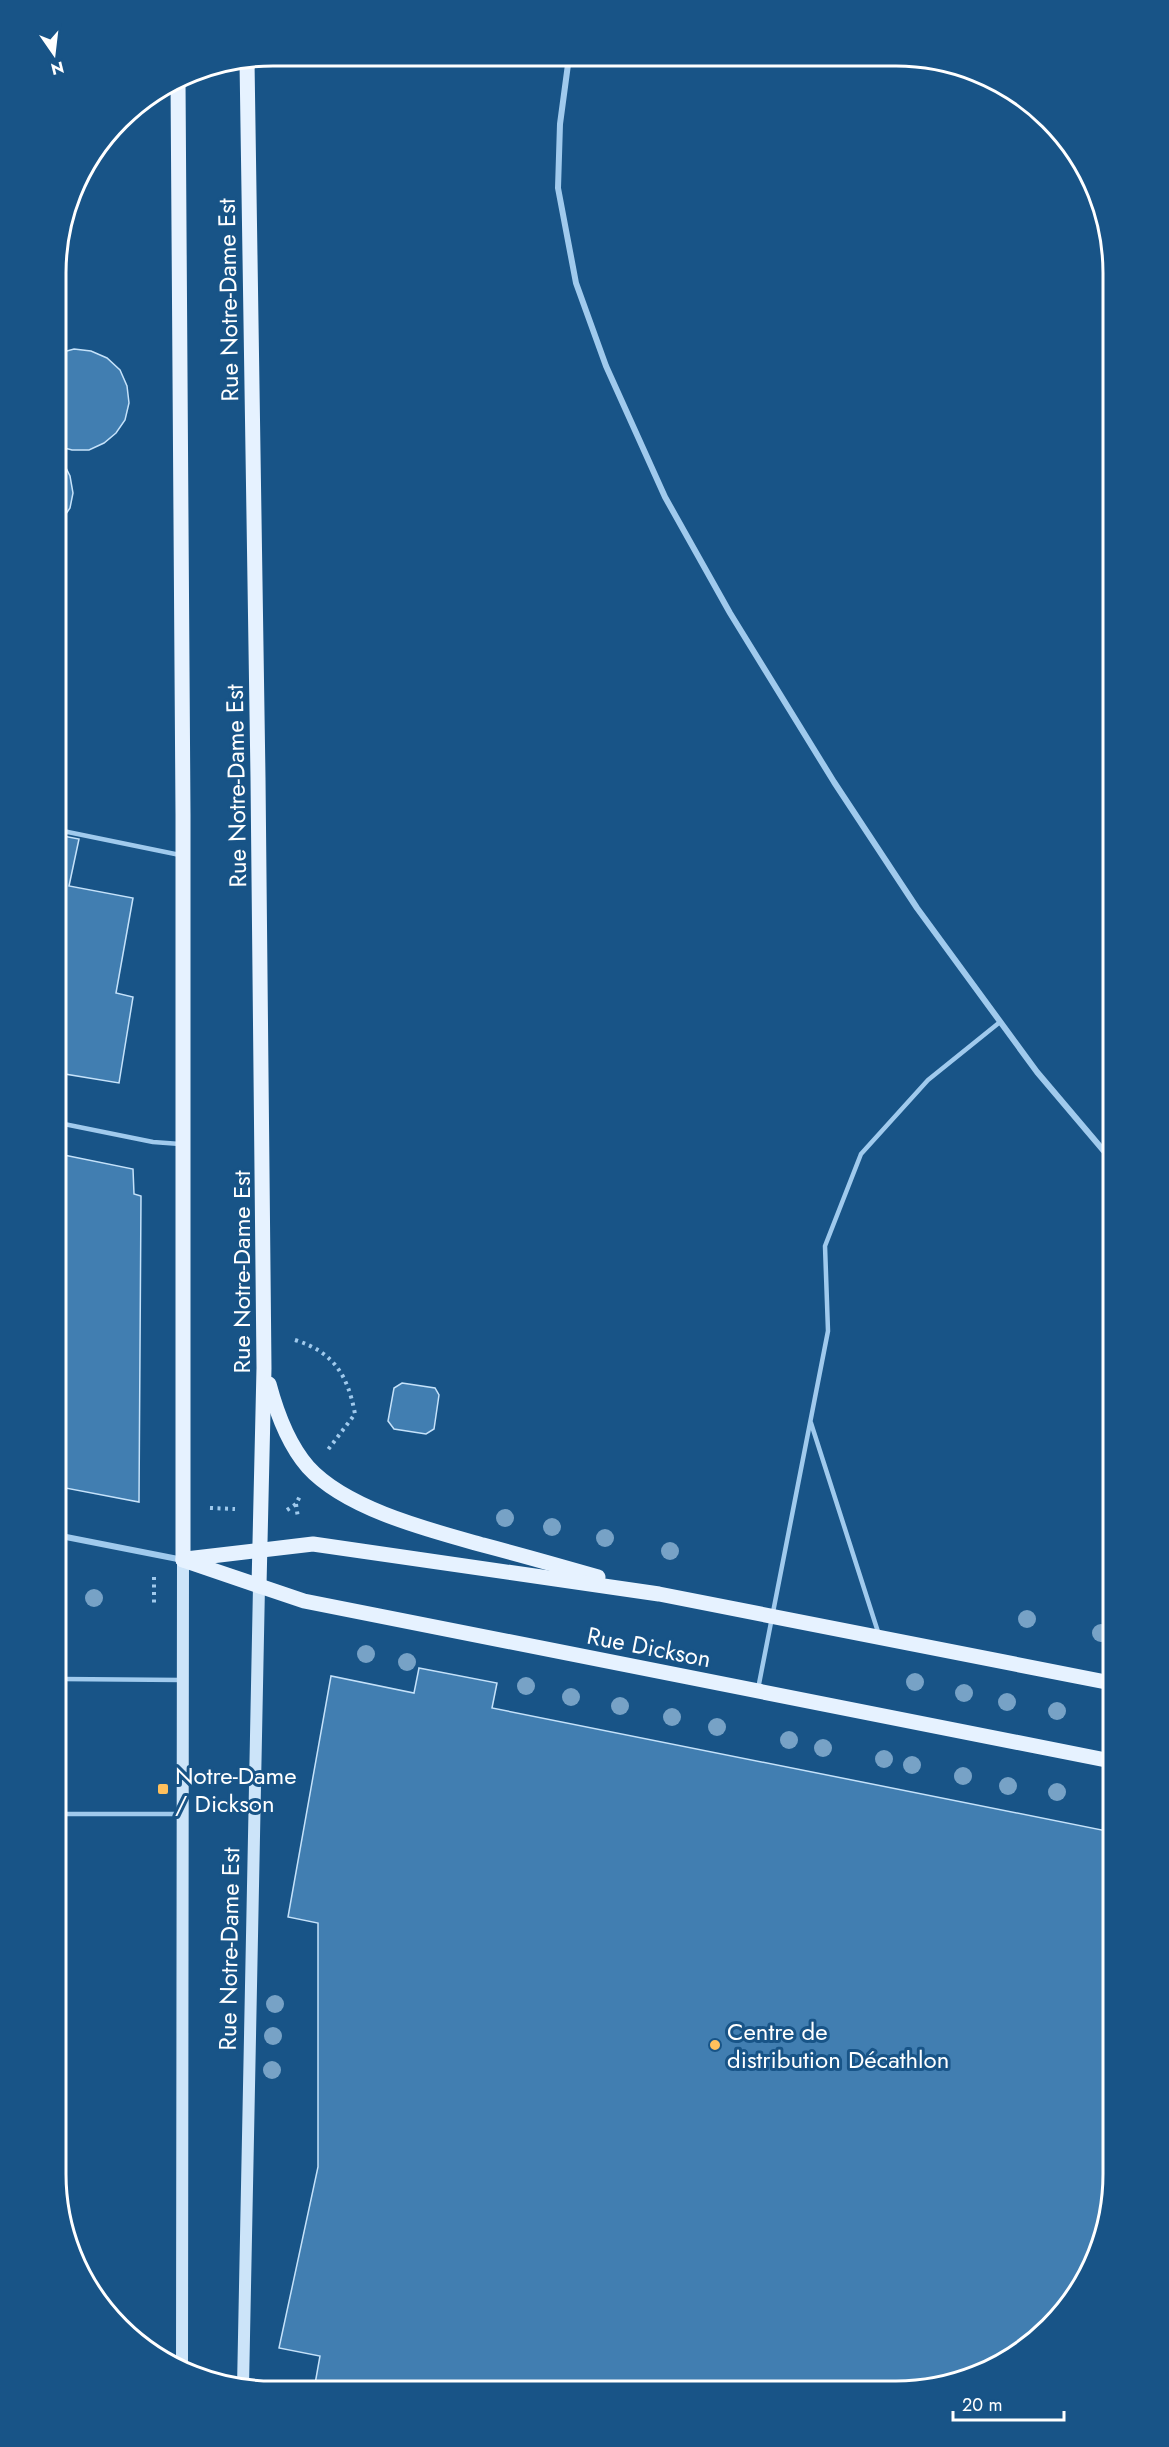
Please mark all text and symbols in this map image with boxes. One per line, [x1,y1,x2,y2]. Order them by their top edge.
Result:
north arrow [24,24,84,84]
text: N [49,55,66,81]
street label: Rue Notre-Dame Est [209,198,247,402]
street label: Rue Notre-Dame Est [217,684,255,888]
street label: Rue Notre-Dame Est [224,1170,259,1374]
street label: Rue Dickson [584,1618,714,1676]
place label: Notre-Dame / Dickson [175,1758,297,1821]
marker: Notre-Dame / Dickson [156,1782,170,1796]
street label: Rue Notre-Dame Est [210,1847,248,2051]
place label: Centre de distribution Décathlon [727,2014,949,2077]
marker: Centre de distribution Décathlon [708,2038,722,2052]
scale bar [953,2384,1064,2422]
text: 20 m [962,2392,1002,2418]

